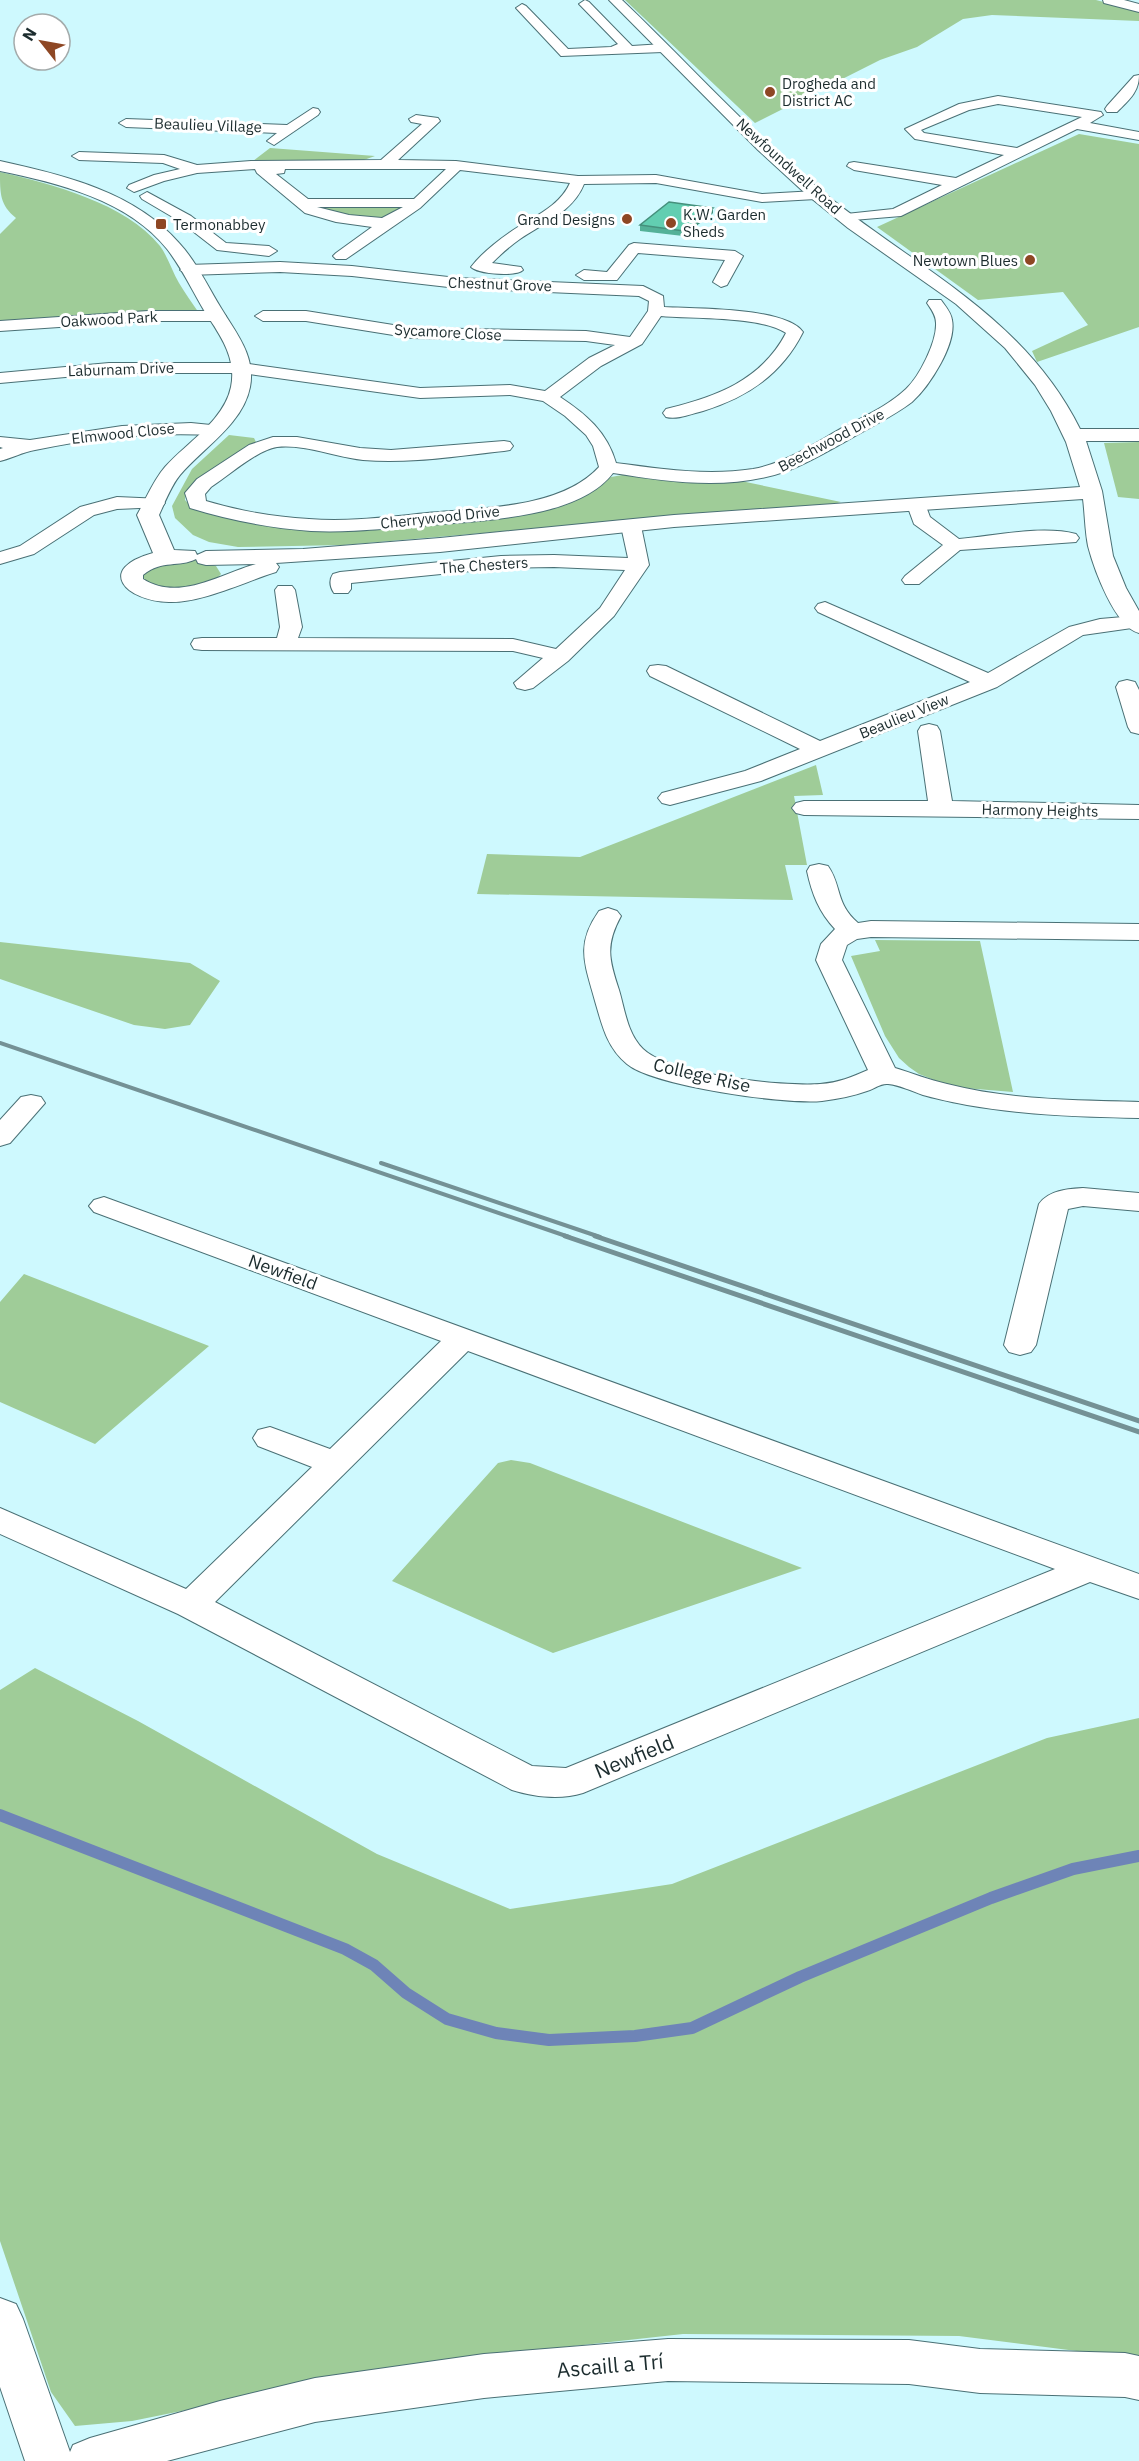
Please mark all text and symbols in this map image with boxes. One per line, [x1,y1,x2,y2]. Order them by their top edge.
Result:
north arrow [12,12,72,72]
text: N [18,24,41,44]
place label: Drogheda and District AC [782,74,876,110]
marker: Drogheda and District AC [763,85,777,99]
street label: Beaulieu Village [154,114,262,136]
street label: Newfoundwell Road [732,114,846,218]
place label: K.W. Garden Sheds [683,205,766,241]
place label: Grand Designs [517,210,615,229]
marker: Grand Designs [620,212,634,226]
place label: Termonabbey [173,215,266,234]
marker: K.W. Garden Sheds [664,216,678,230]
marker: Termonabbey [154,217,168,231]
place label: Newtown Blues [913,251,1018,270]
marker: Newtown Blues [1023,253,1037,267]
street label: Chestnut Grove [448,273,552,295]
street label: Oakwood Park [60,307,158,331]
street label: Sycamore Close [394,320,502,344]
street label: Laburnam Drive [68,358,174,380]
street label: Beechwood Drive [775,404,887,476]
street label: Elmwood Close [70,418,176,448]
street label: Cherrywood Drive [379,501,501,533]
street label: The Chesters [439,552,529,578]
street label: Beaulieu View [856,689,952,743]
street label: Harmony Heights [982,799,1098,821]
street label: College Rise [651,1053,753,1097]
street label: Newfield [245,1249,321,1295]
street label: Newfield [590,1727,678,1785]
street label: Ascaill a Trí [555,2346,665,2384]

